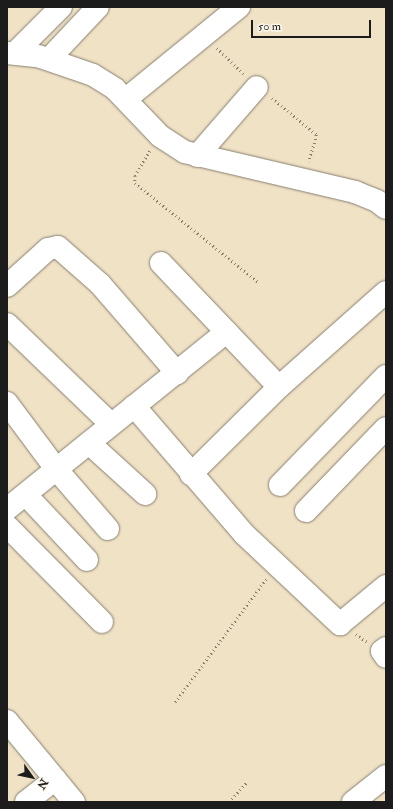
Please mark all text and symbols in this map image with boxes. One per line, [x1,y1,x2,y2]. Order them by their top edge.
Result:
scale bar [253,12,373,38]
text: 50 m [258,19,281,34]
north arrow [12,757,52,797]
text: N [34,776,51,791]

